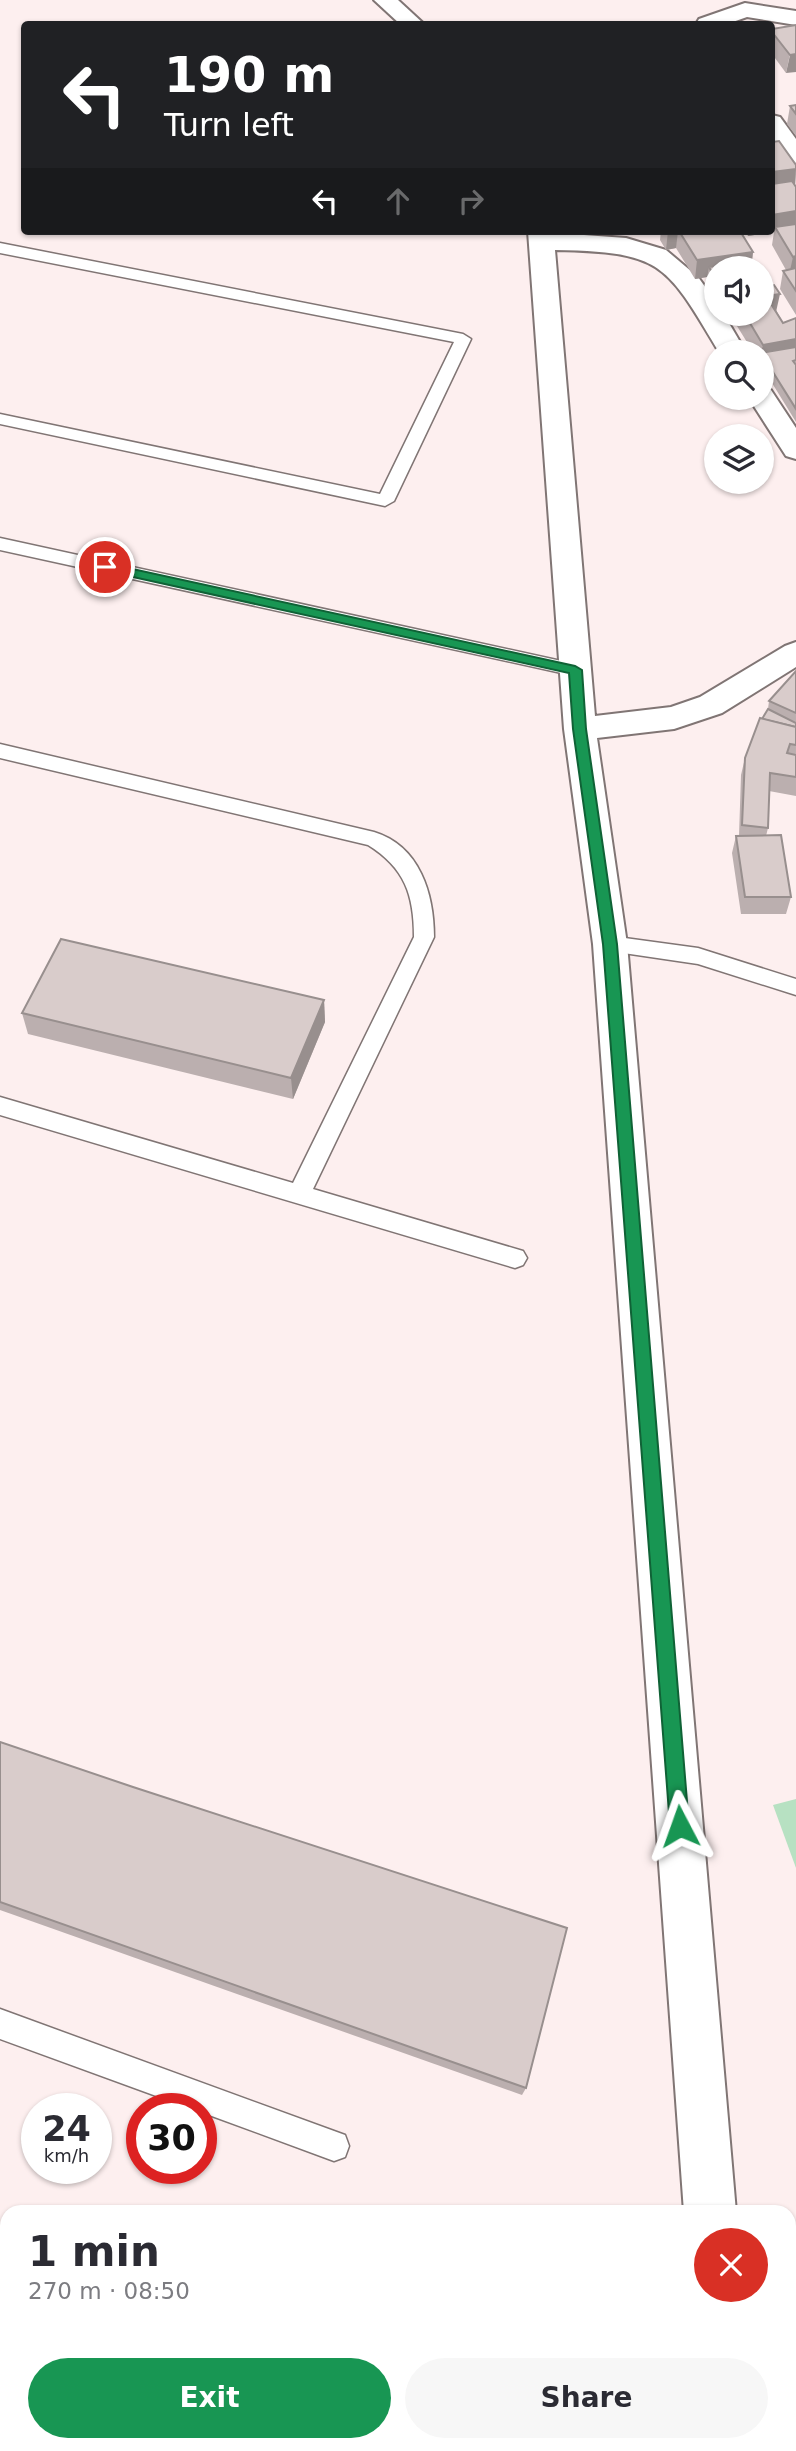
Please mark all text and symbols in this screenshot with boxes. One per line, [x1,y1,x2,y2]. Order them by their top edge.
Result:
text: 190 m [164,47,334,104]
icon: left [49,49,140,140]
text: Turn left [164,106,294,144]
icon: left [306,182,344,220]
icon: ahead [379,182,417,220]
icon: right [452,182,490,220]
map controls [704,256,774,494]
button: sound [704,256,774,326]
button: search [704,340,774,410]
button: layers [704,424,774,494]
pin [75,537,135,597]
icon: arrive [86,548,124,586]
position arrow [643,1789,717,1863]
speed limit sign: 30 [126,2093,217,2184]
text: 24 [42,2109,91,2149]
text: km/h [44,2145,89,2166]
text: 1 min [28,2227,160,2276]
button: close [694,2228,768,2302]
text: 270 m · 08:50 [28,2278,190,2304]
button: Exit [28,2358,391,2438]
button: Share [405,2358,768,2438]

